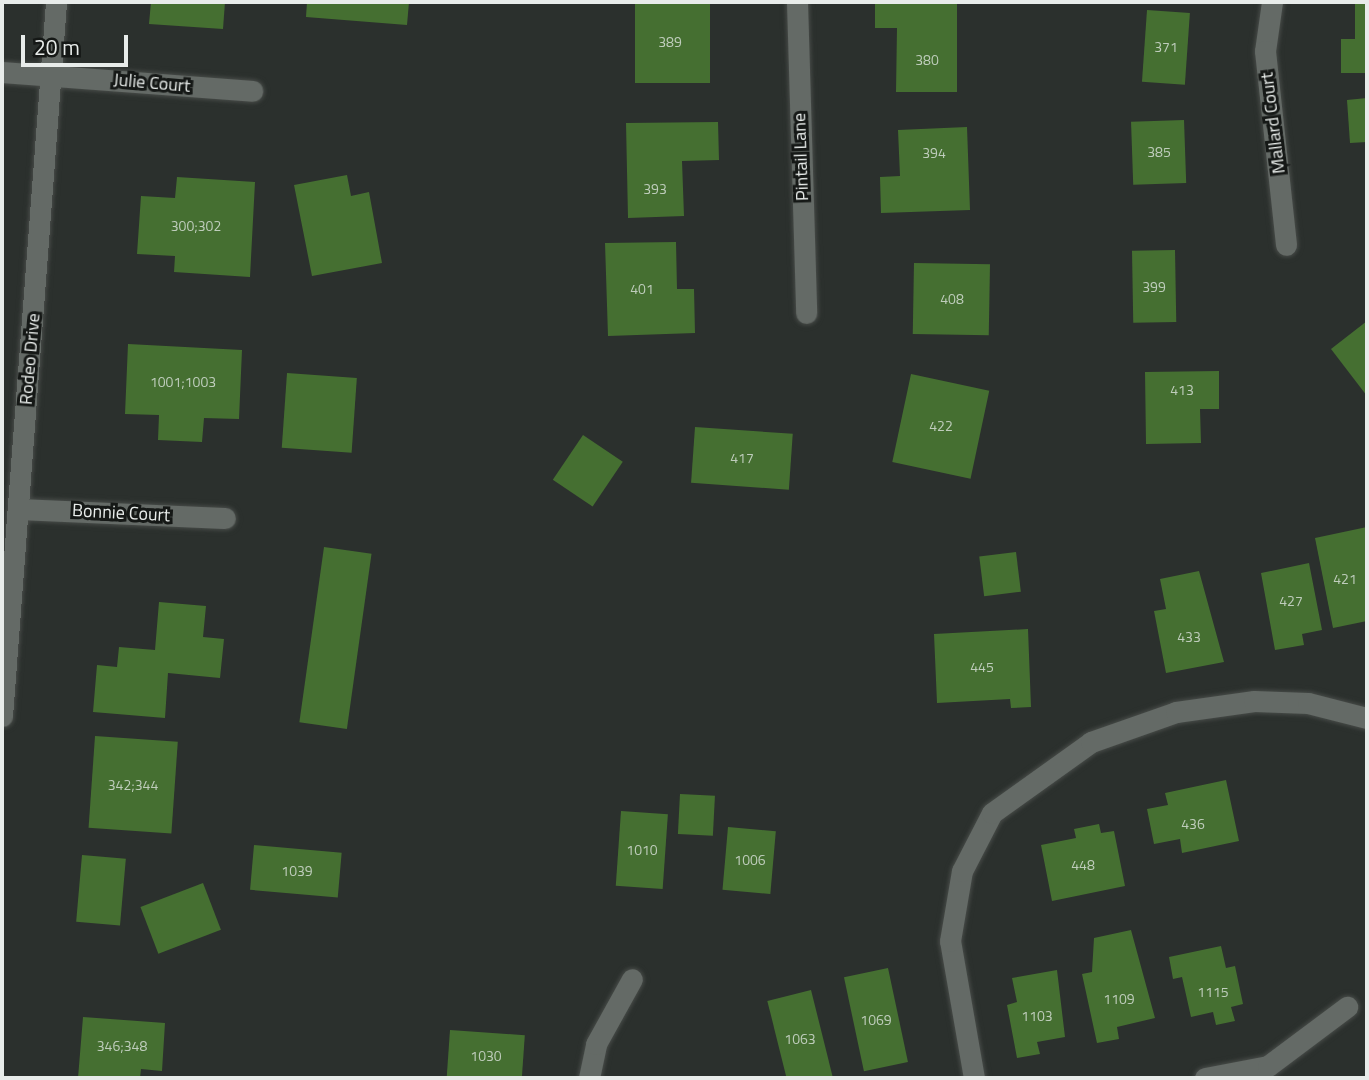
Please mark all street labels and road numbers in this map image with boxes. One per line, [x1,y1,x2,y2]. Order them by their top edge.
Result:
street label: Julie Court [113,69,191,97]
street label: Mallard Court [1256,71,1290,175]
street label: Pintail Lane [789,113,813,201]
street label: Rodeo Drive [15,312,45,406]
street label: Bonnie Court [71,500,171,526]

